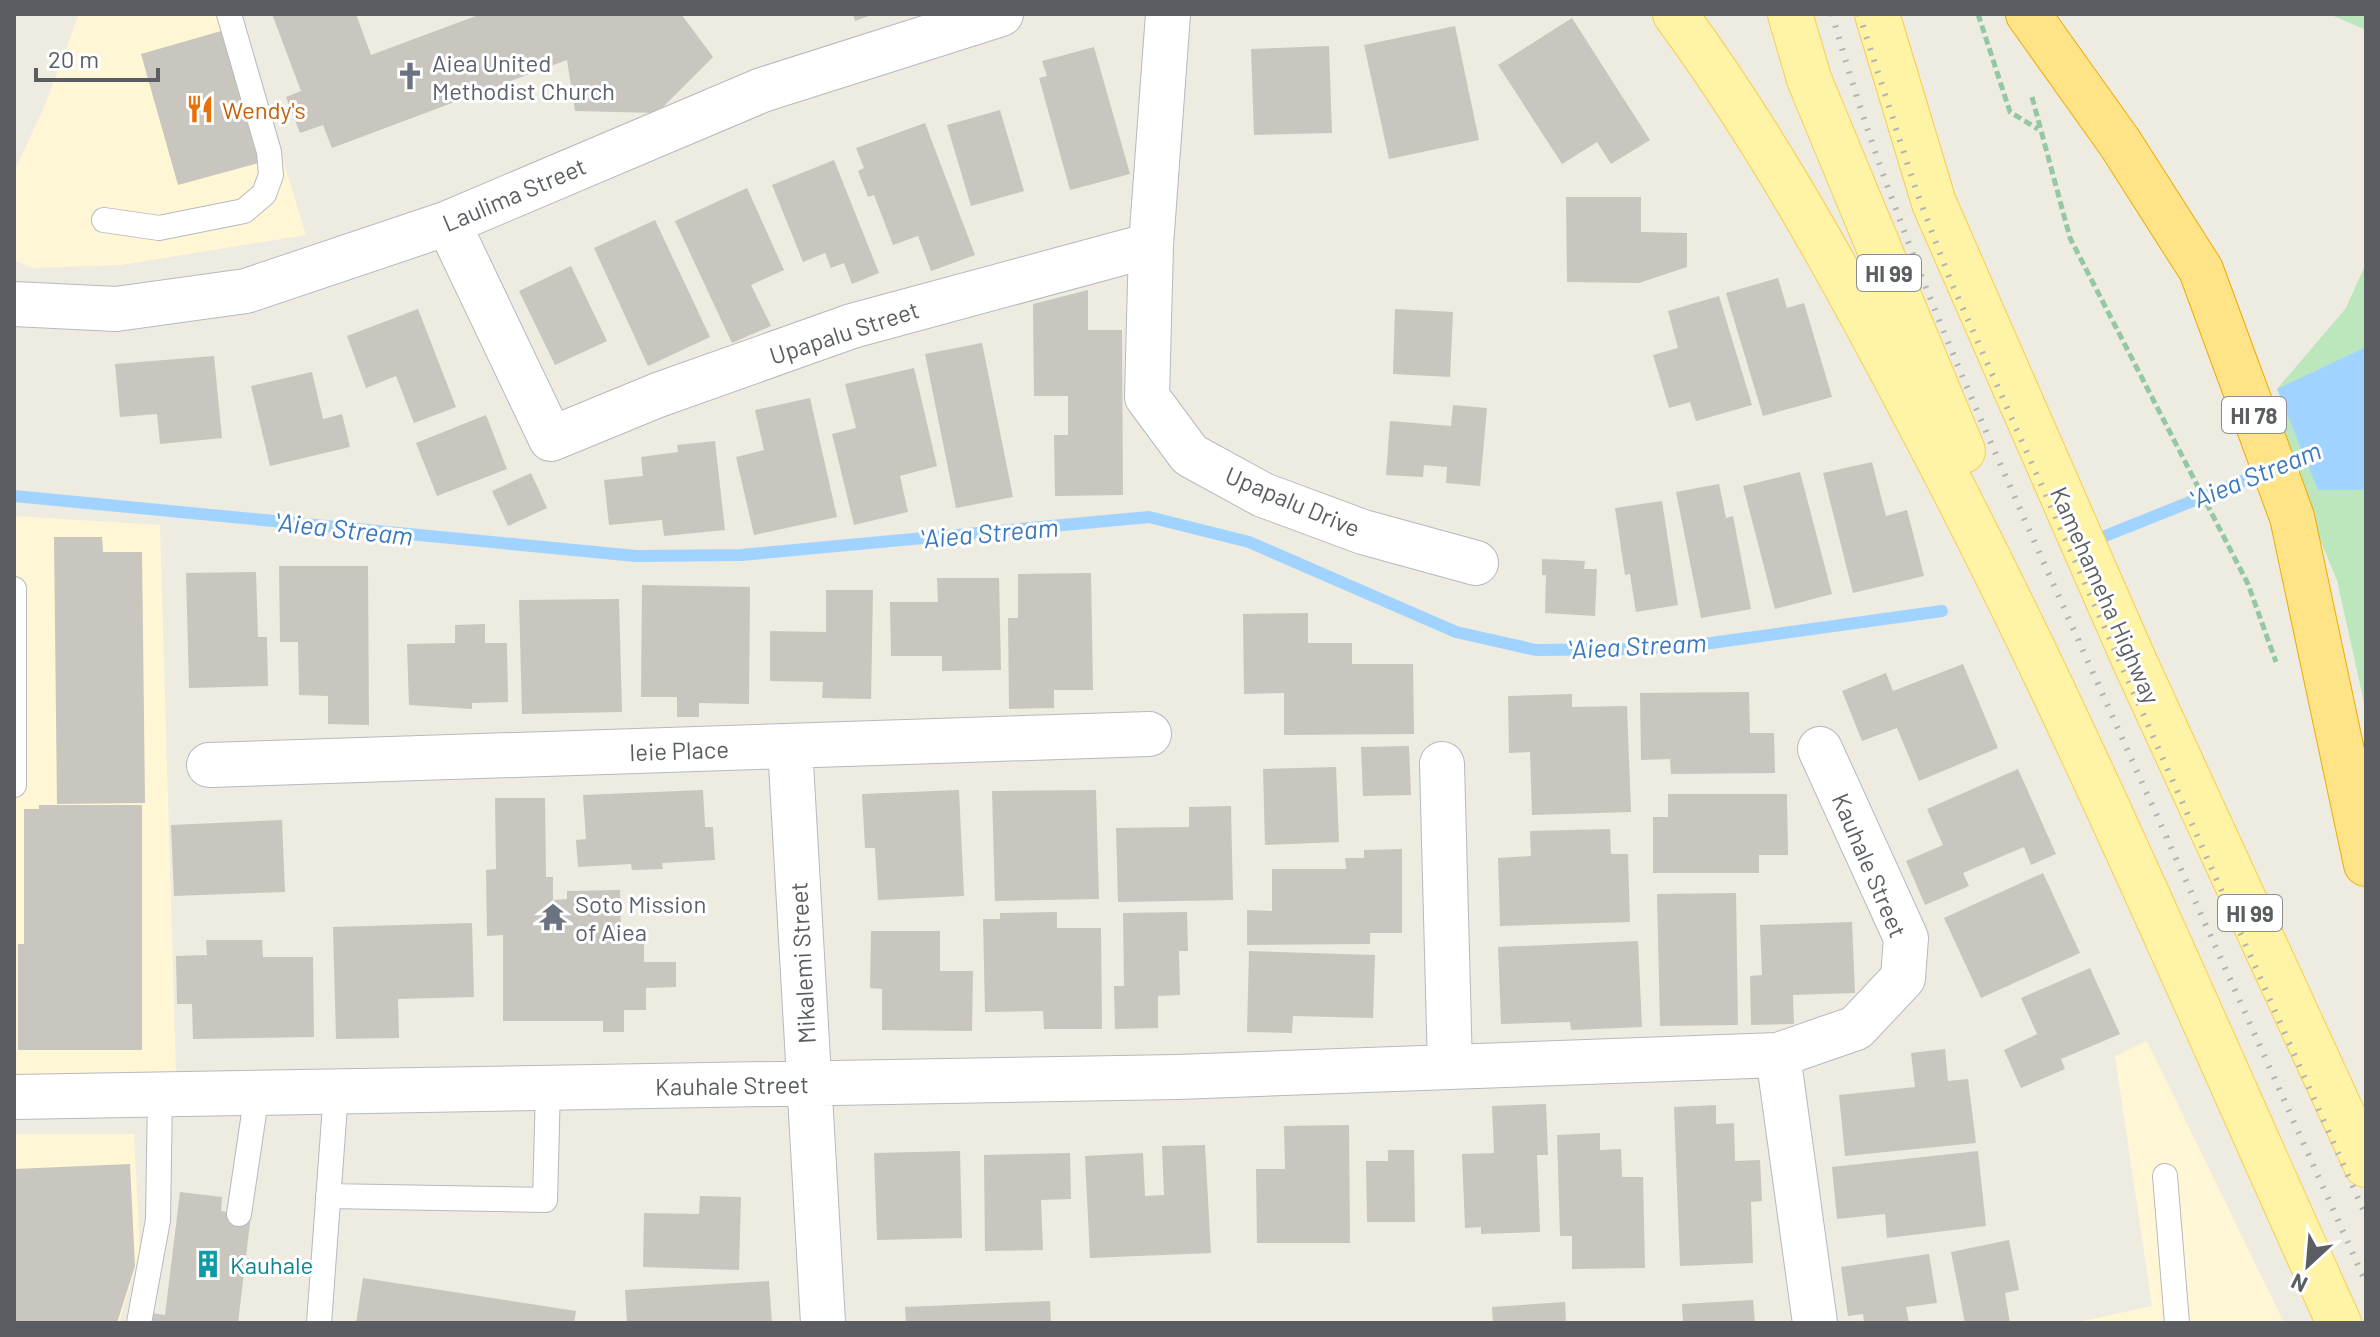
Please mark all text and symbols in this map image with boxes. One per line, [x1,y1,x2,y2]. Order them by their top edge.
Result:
scale bar [36,32,158,82]
text: 20 m [48,44,99,73]
place label: Aiea United Methodist Church [432,48,615,105]
church icon: Aiea United Methodist Church [395,61,425,91]
restaurant icon: Wendy's [185,94,215,124]
place label: Wendy's [222,95,306,124]
street label: Laulima Street [438,151,590,237]
road number: HI 99 [1857,255,1921,291]
street label: Upapalu Street [766,294,922,370]
road number: HI 78 [2222,397,2286,433]
water label: ʻAiea Stream [2185,434,2325,514]
street label: Upapalu Drive [1221,460,1365,542]
street label: Kamehameha Highway [2045,482,2167,708]
water label: ʻAiea Stream [273,505,415,551]
water label: ʻAiea Stream [919,511,1059,553]
water label: ʻAiea Stream [1567,626,1707,664]
street label: Ieie Place [629,734,729,766]
street label: Kauhale Street [1827,789,1913,941]
street label: Mikalemi Street [783,881,821,1045]
place label: Soto Mission of Aiea [575,889,706,946]
road number: HI 99 [2218,895,2282,931]
temple icon: Soto Mission of Aiea [538,902,568,932]
street label: Kauhale Street [655,1069,809,1101]
north arrow [2268,1225,2348,1305]
building icon: Kauhale [193,1249,223,1279]
place label: Kauhale [230,1250,313,1279]
text: N [2287,1269,2311,1299]

